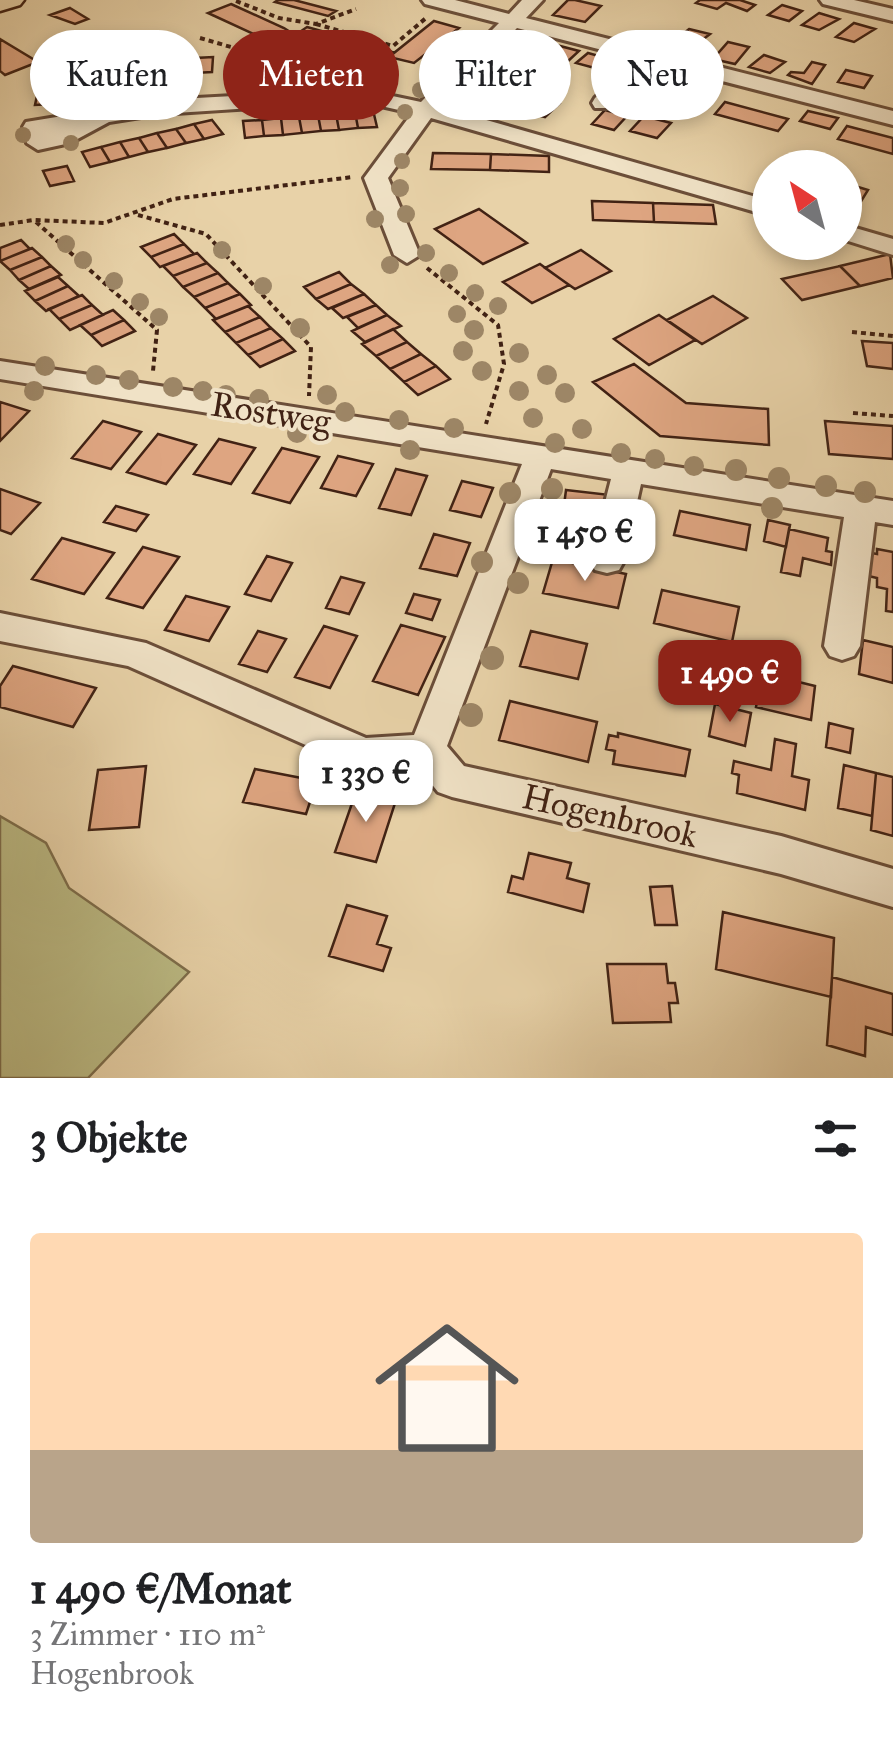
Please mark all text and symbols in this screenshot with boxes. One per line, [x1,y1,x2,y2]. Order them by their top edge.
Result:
chip: Kaufen [30,30,203,120]
chip: Mieten [223,30,399,120]
chip: Filter [419,30,571,120]
chip: Neu [591,30,724,120]
north arrow [752,150,862,260]
map controls [752,150,862,260]
street label: Rostweg [208,382,335,444]
pin: 1 450 € [493,499,677,584]
text: 1 450 € [536,512,634,551]
pin: 1 490 € [638,640,822,725]
text: 1 490 € [680,653,780,692]
pin: 1 330 € [274,740,458,825]
text: 1 330 € [321,753,411,792]
street label: Hogenbrook [518,775,703,857]
icon: filters [808,1111,863,1166]
text: 3 Objekte [30,1112,188,1164]
icon: home [357,1298,537,1478]
text: 1 490 €/Monat [30,1563,291,1615]
text: 3 Zimmer · 110 m² [30,1615,265,1654]
text: Hogenbrook [30,1654,194,1693]

